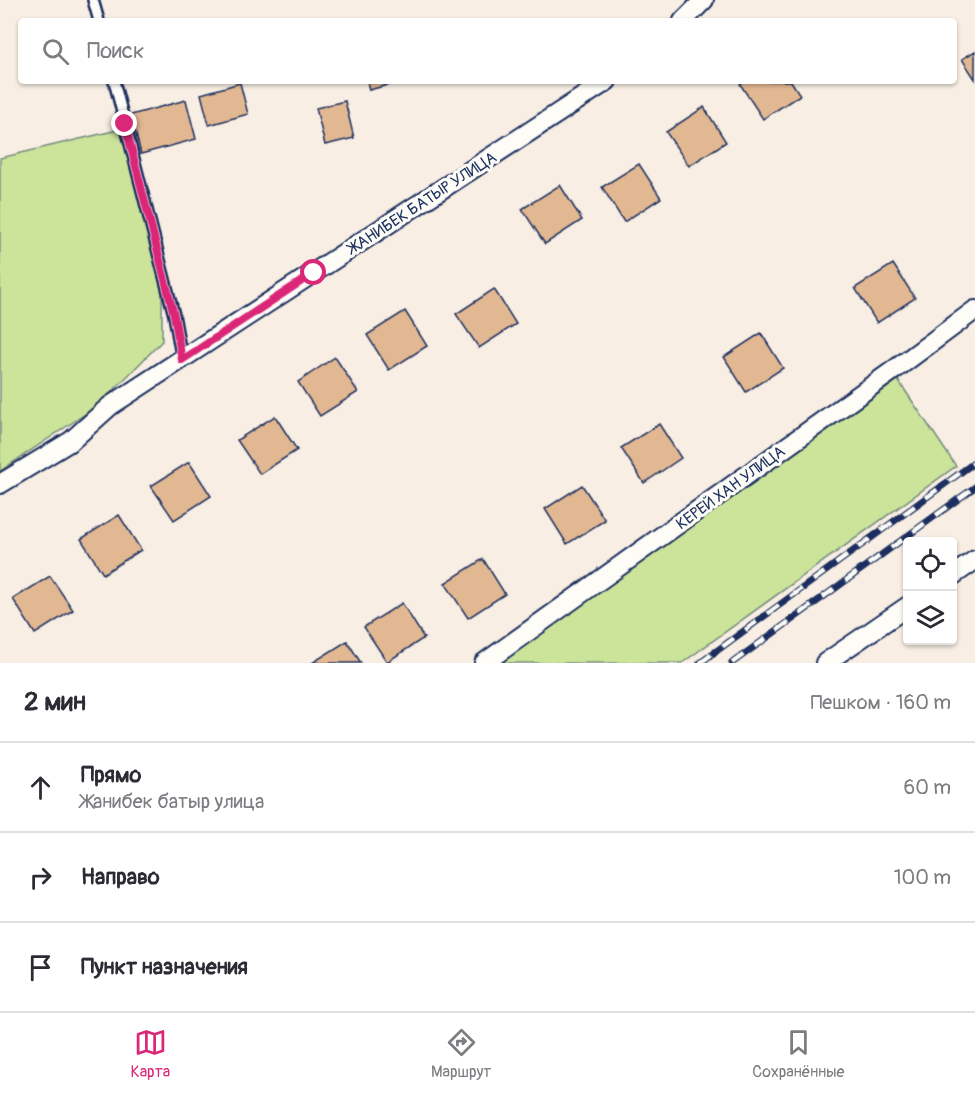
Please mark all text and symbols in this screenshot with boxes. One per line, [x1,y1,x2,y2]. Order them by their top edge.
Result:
search box [18,18,957,84]
icon: search [39,35,72,68]
text: Поиск [87,37,144,65]
route end [111,110,137,136]
street label: ЖАНИБЕК БАТЫР УЛИЦА [342,147,500,260]
route start [300,259,326,285]
street label: КЕРЕЙ ХАН УЛИЦА [672,442,789,534]
map controls [903,537,957,645]
button: locate [903,537,957,591]
button: layers [903,591,957,645]
text: 2 мин [24,686,86,718]
text: Пешком · 160 m [810,690,951,715]
text: Прямо [81,761,141,789]
icon: ahead [24,771,57,804]
text: 60 m [904,775,951,800]
text: Жанибек батыр улица [81,789,264,814]
icon: right [24,861,57,894]
text: Направо [81,863,160,891]
text: 100 m [894,865,951,890]
icon: arrive [24,951,57,984]
text: Пункт назначения [81,953,248,981]
tab: Карта [130,1026,170,1082]
tab: Маршрут [431,1026,491,1082]
tab: Сохранённые [752,1026,845,1082]

